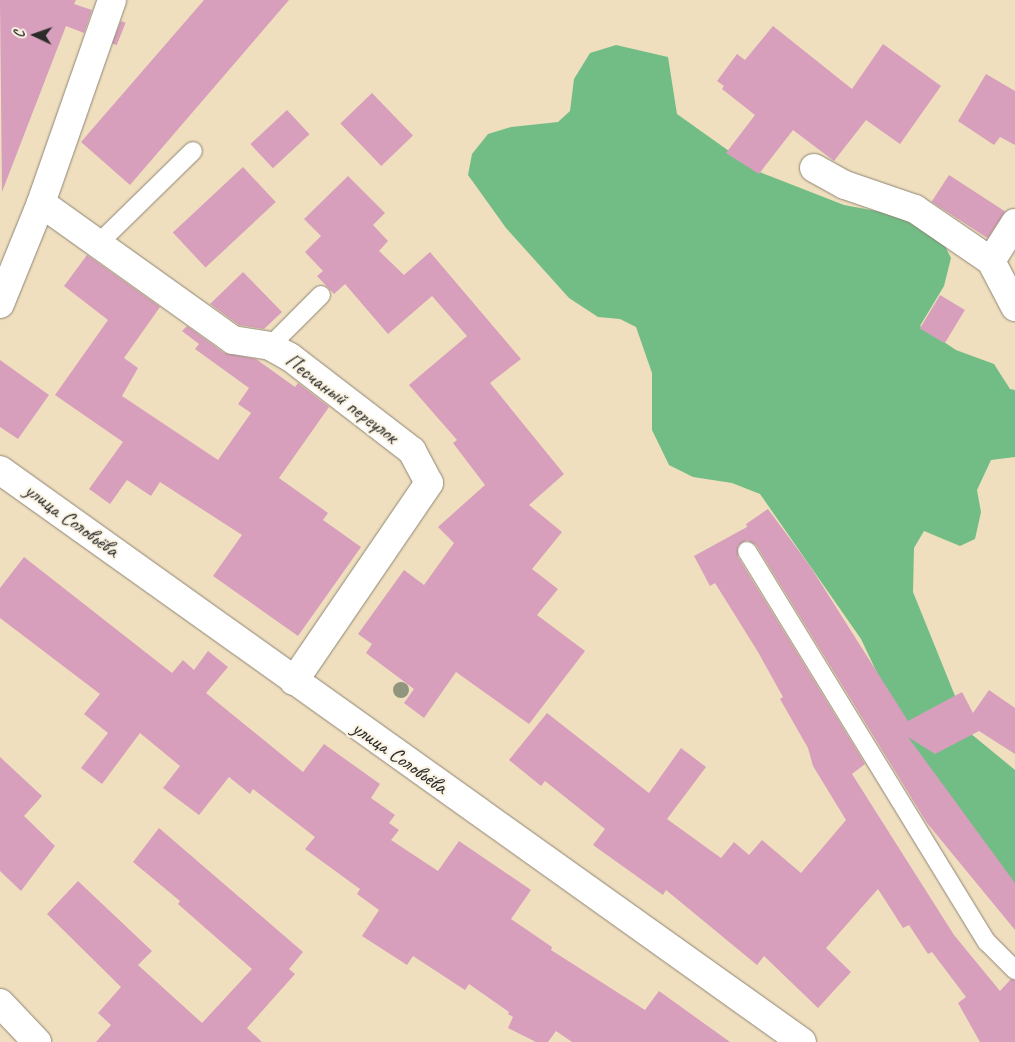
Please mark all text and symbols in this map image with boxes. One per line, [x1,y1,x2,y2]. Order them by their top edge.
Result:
north arrow [10,10,60,60]
text: С [11,30,28,38]
street label: Песчаный переулок [281,347,403,449]
street label: улица Соловьёва [19,477,125,563]
street label: улица Соловьёва [347,715,453,799]

